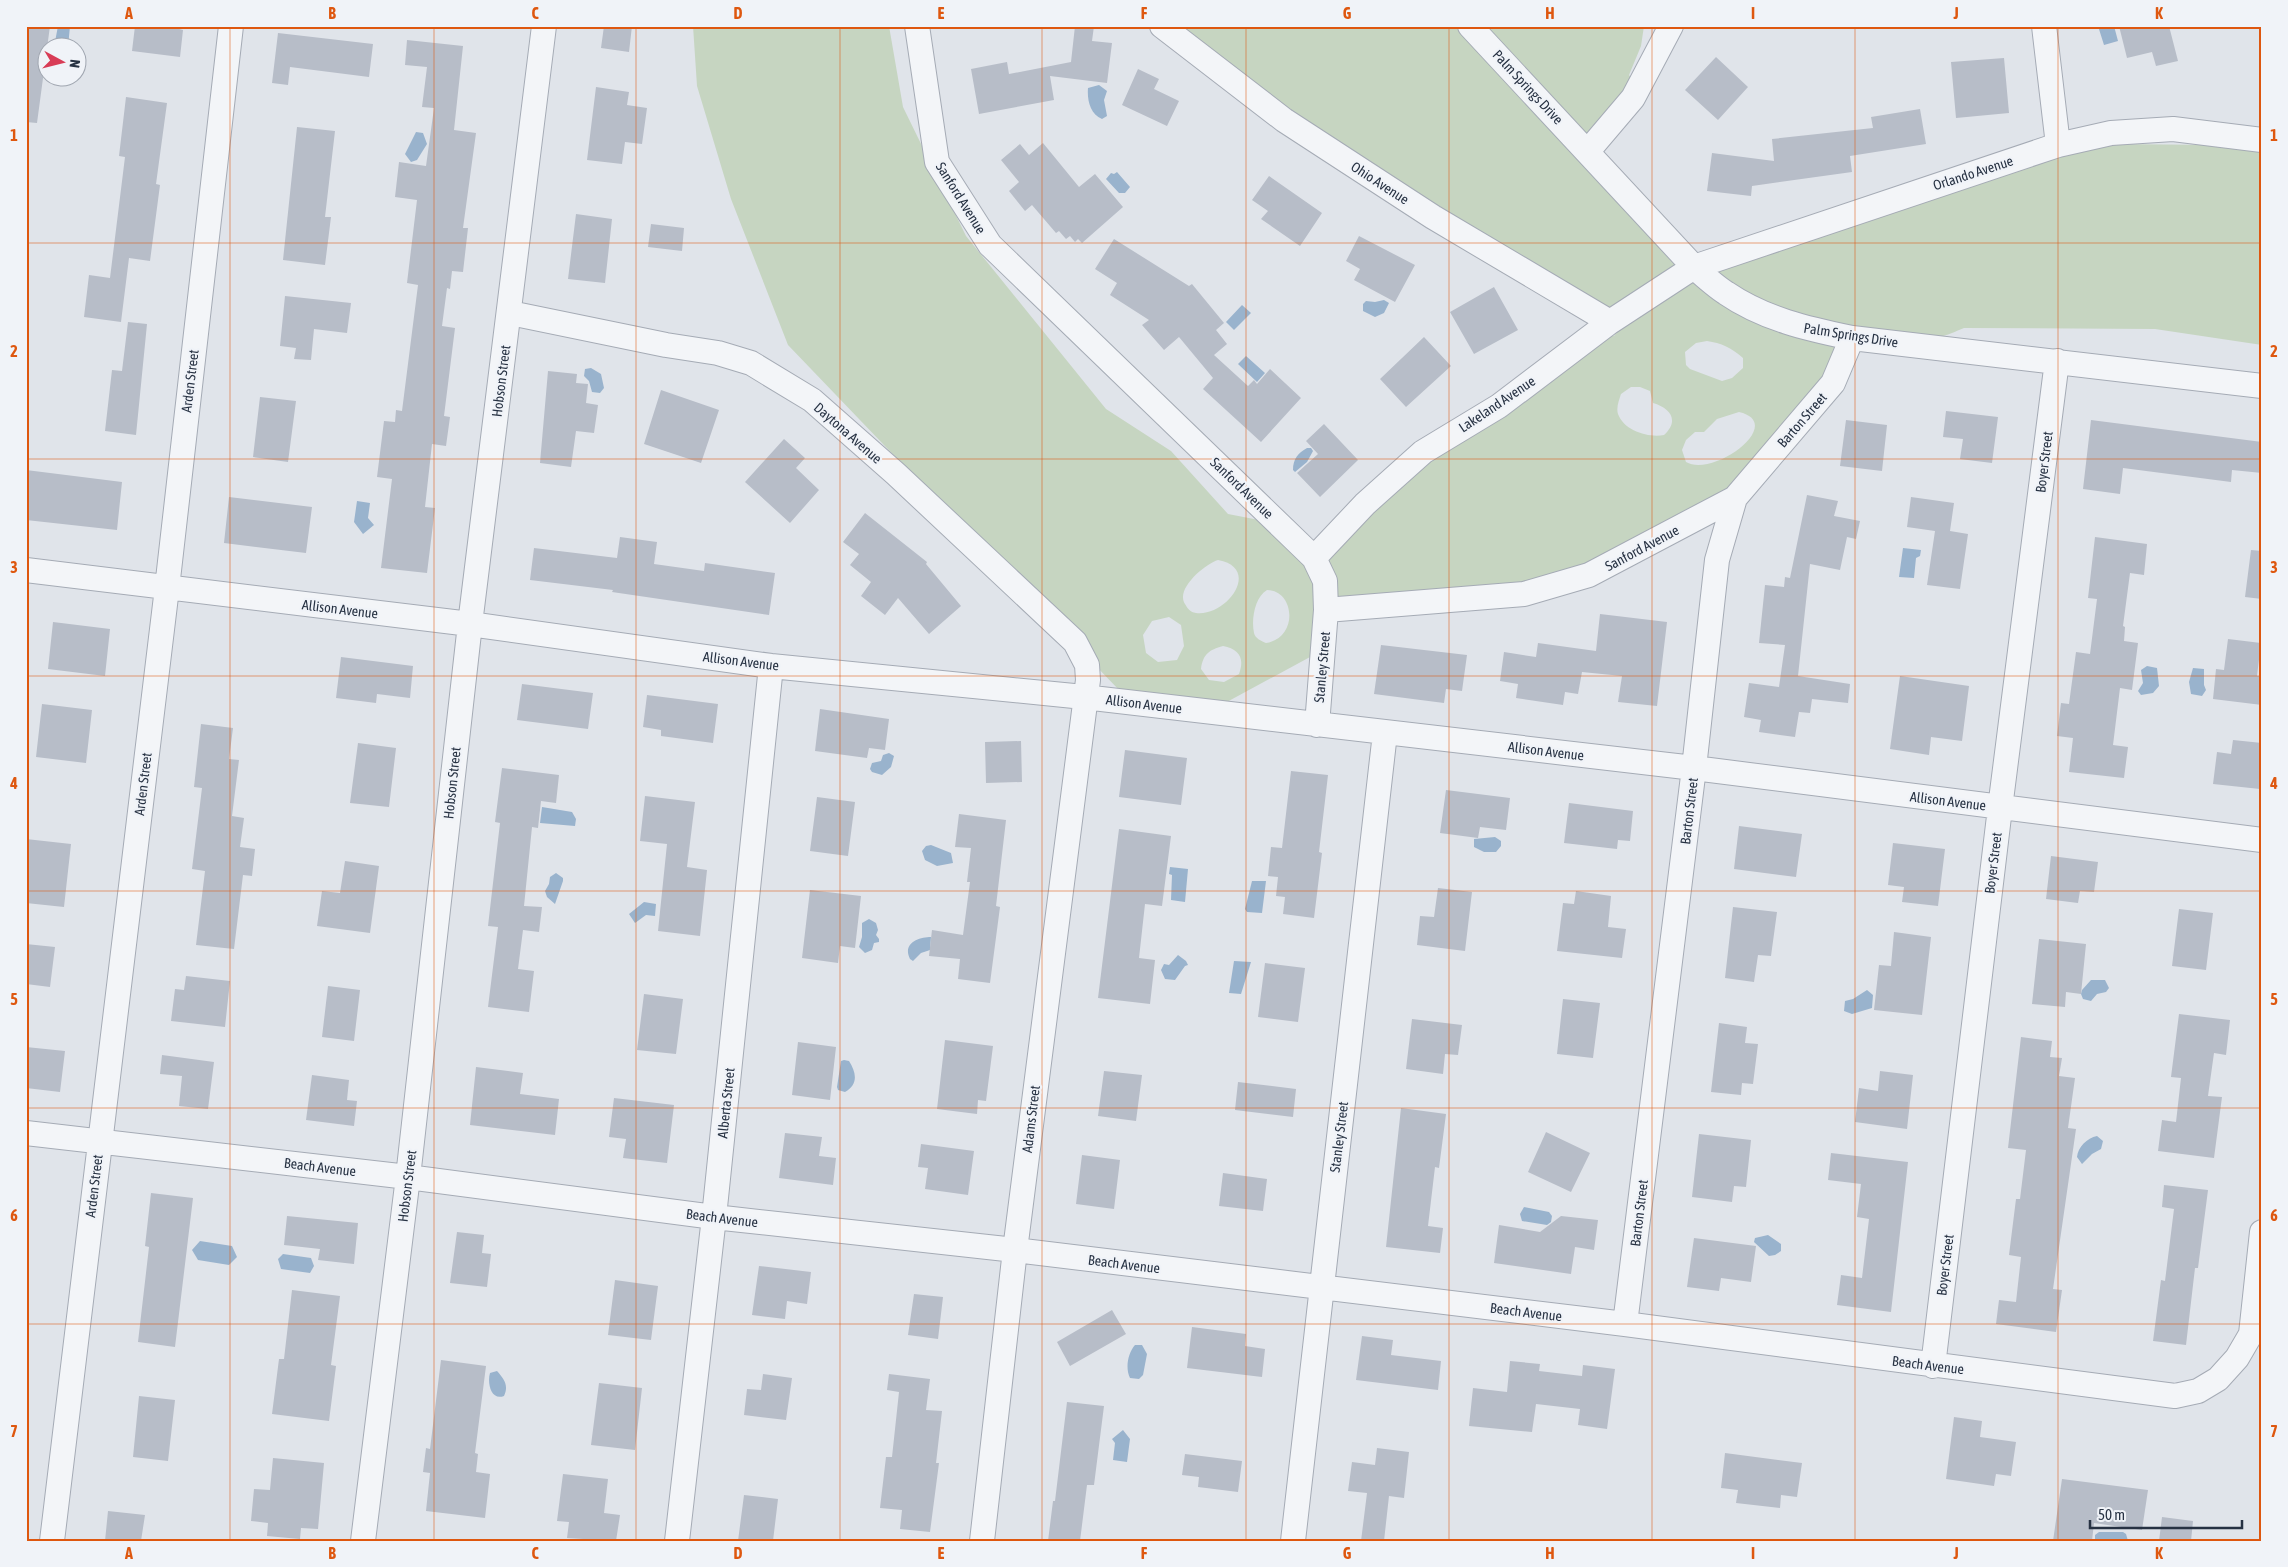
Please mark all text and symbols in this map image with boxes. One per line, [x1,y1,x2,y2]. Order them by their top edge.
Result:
text: A [124,4,133,22]
text: B [328,4,336,22]
text: C [531,4,539,22]
text: D [734,4,743,22]
text: E [938,4,945,22]
text: F [1141,4,1148,22]
text: G [1343,4,1352,22]
text: H [1545,4,1555,22]
text: I [1751,4,1755,22]
text: J [1952,4,1959,22]
text: K [2155,4,2163,22]
north arrow [38,38,88,88]
street label: Palm Springs Drive [1490,47,1566,127]
text: N [66,59,83,69]
text: 1 [10,126,18,144]
text: 1 [2270,126,2278,144]
street label: Orlando Avenue [1931,153,2015,193]
street label: Ohio Avenue [1348,158,1412,208]
street label: Sanford Avenue [933,159,989,237]
street label: Palm Springs Drive [1803,320,1899,350]
text: 2 [10,342,18,360]
text: 2 [2270,342,2278,360]
street label: Hobson Street [489,344,513,418]
street label: Arden Street [178,349,202,413]
street label: Lakeland Avenue [1456,373,1538,435]
street label: Barton Street [1774,389,1830,451]
street label: Daytona Avenue [811,399,885,467]
street label: Boyer Street [2032,430,2056,494]
street label: Sanford Avenue [1207,454,1277,522]
street label: Sanford Avenue [1602,522,1682,574]
text: 3 [10,558,18,576]
text: 3 [2270,558,2278,576]
street label: Allison Avenue [301,596,379,622]
street label: Stanley Street [1311,631,1333,703]
street label: Allison Avenue [702,648,780,674]
street label: Allison Avenue [1105,691,1183,717]
street label: Allison Avenue [1507,738,1585,764]
street label: Hobson Street [440,746,464,820]
street label: Arden Street [131,752,155,816]
text: 4 [9,774,18,792]
text: 4 [2269,774,2278,792]
street label: Barton Street [1677,777,1701,845]
street label: Allison Avenue [1909,788,1987,814]
street label: Boyer Street [1981,831,2005,895]
text: 5 [10,990,18,1008]
text: 5 [2270,990,2278,1008]
street label: Alberta Street [714,1067,738,1139]
street label: Adams Street [1019,1084,1043,1154]
street label: Stanley Street [1327,1101,1351,1173]
street label: Hobson Street [395,1149,419,1223]
street label: Arden Street [82,1154,106,1218]
street label: Beach Avenue [283,1155,357,1179]
street label: Barton Street [1627,1179,1651,1247]
text: 6 [10,1206,18,1224]
street label: Beach Avenue [685,1206,759,1230]
text: 6 [2270,1206,2278,1224]
street label: Boyer Street [1933,1233,1957,1297]
street label: Beach Avenue [1087,1252,1161,1276]
street label: Beach Avenue [1489,1300,1563,1324]
street label: Beach Avenue [1891,1353,1965,1377]
text: 7 [10,1422,18,1440]
text: 7 [2270,1422,2278,1440]
scale bar [2090,1497,2243,1529]
text: 50 m [2098,1506,2125,1523]
text: A [124,1544,133,1562]
text: B [328,1544,336,1562]
text: C [531,1544,539,1562]
text: D [734,1544,743,1562]
text: E [938,1544,945,1562]
text: F [1141,1544,1148,1562]
text: G [1343,1544,1352,1562]
text: H [1545,1544,1555,1562]
text: I [1751,1544,1755,1562]
text: J [1952,1544,1959,1562]
text: K [2155,1544,2163,1562]

